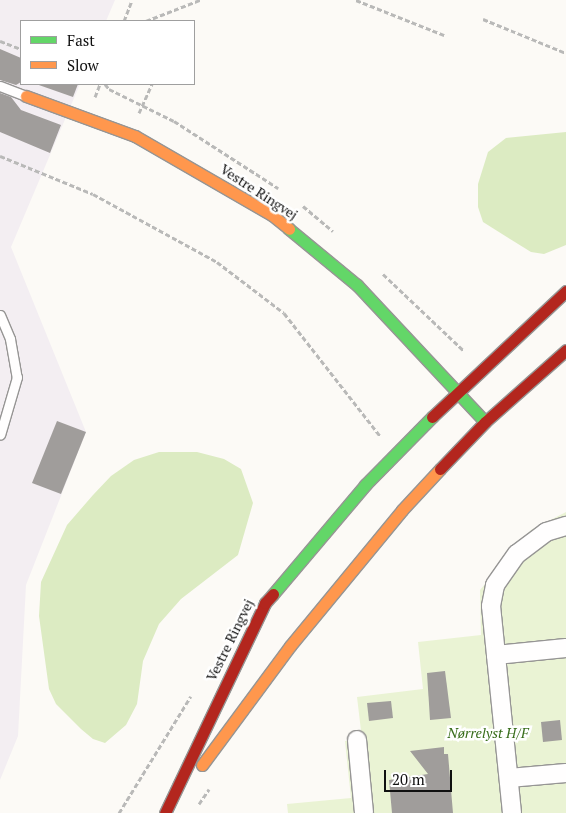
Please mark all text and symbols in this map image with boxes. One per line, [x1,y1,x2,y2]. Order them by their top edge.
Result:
legend [20,20,195,85]
text: Fast [67,30,95,50]
text: Slow [67,55,99,75]
street label: Vestre Ringvej [217,161,301,223]
street label: Vestre Ringvej [203,596,257,684]
park label: Nørrelyst H/F [448,725,528,741]
scale bar [386,760,454,792]
text: 20 m [392,769,425,789]

